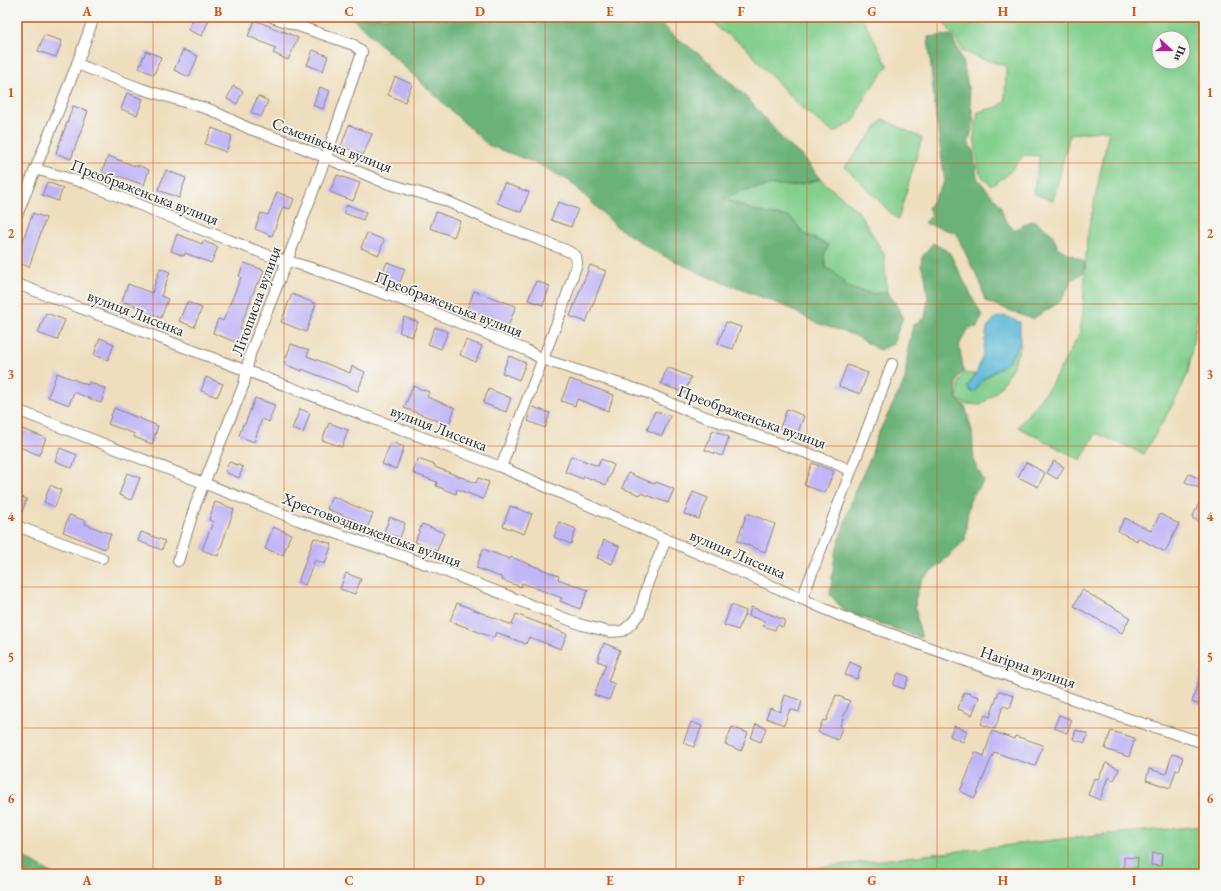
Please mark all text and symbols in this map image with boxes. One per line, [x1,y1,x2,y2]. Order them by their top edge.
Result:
text: A [81,3,92,20]
text: B [214,3,222,20]
text: C [344,3,354,20]
text: D [475,3,485,20]
text: E [606,3,614,20]
text: F [737,3,745,20]
text: G [867,3,877,20]
text: H [998,3,1009,20]
text: I [1132,3,1137,20]
north arrow [1151,30,1191,70]
text: Пн [1171,44,1190,64]
text: 1 [8,84,15,101]
text: 1 [1207,84,1214,101]
street label: Семенівська вулиця [269,112,395,178]
street label: Преображенська вулиця [68,154,222,230]
text: 2 [8,225,15,242]
text: 2 [1207,225,1214,242]
street label: Літописна вулиця [226,243,286,359]
street label: Преображенська вулиця [372,266,526,342]
street label: вулиця Лисенка [85,285,188,341]
text: 3 [8,366,15,383]
text: 3 [1207,366,1214,383]
street label: Преображенська вулиця [675,380,829,454]
street label: вулиця Лисенка [388,400,491,456]
street label: Хрестовоздвиженська вулиця [279,487,464,572]
text: 4 [8,508,15,525]
text: 4 [1207,508,1214,525]
street label: вулиця Лисенка [687,524,790,584]
street label: Нагірна вулиця [977,641,1079,693]
text: 5 [8,649,14,666]
text: 5 [1207,649,1213,666]
text: 6 [8,790,15,807]
text: 6 [1207,790,1214,807]
text: A [81,872,92,889]
text: B [214,872,222,889]
text: C [344,872,354,889]
text: D [475,872,485,889]
text: E [606,872,614,889]
text: F [737,872,745,889]
text: G [867,872,877,889]
text: H [998,872,1009,889]
text: I [1132,872,1137,889]

